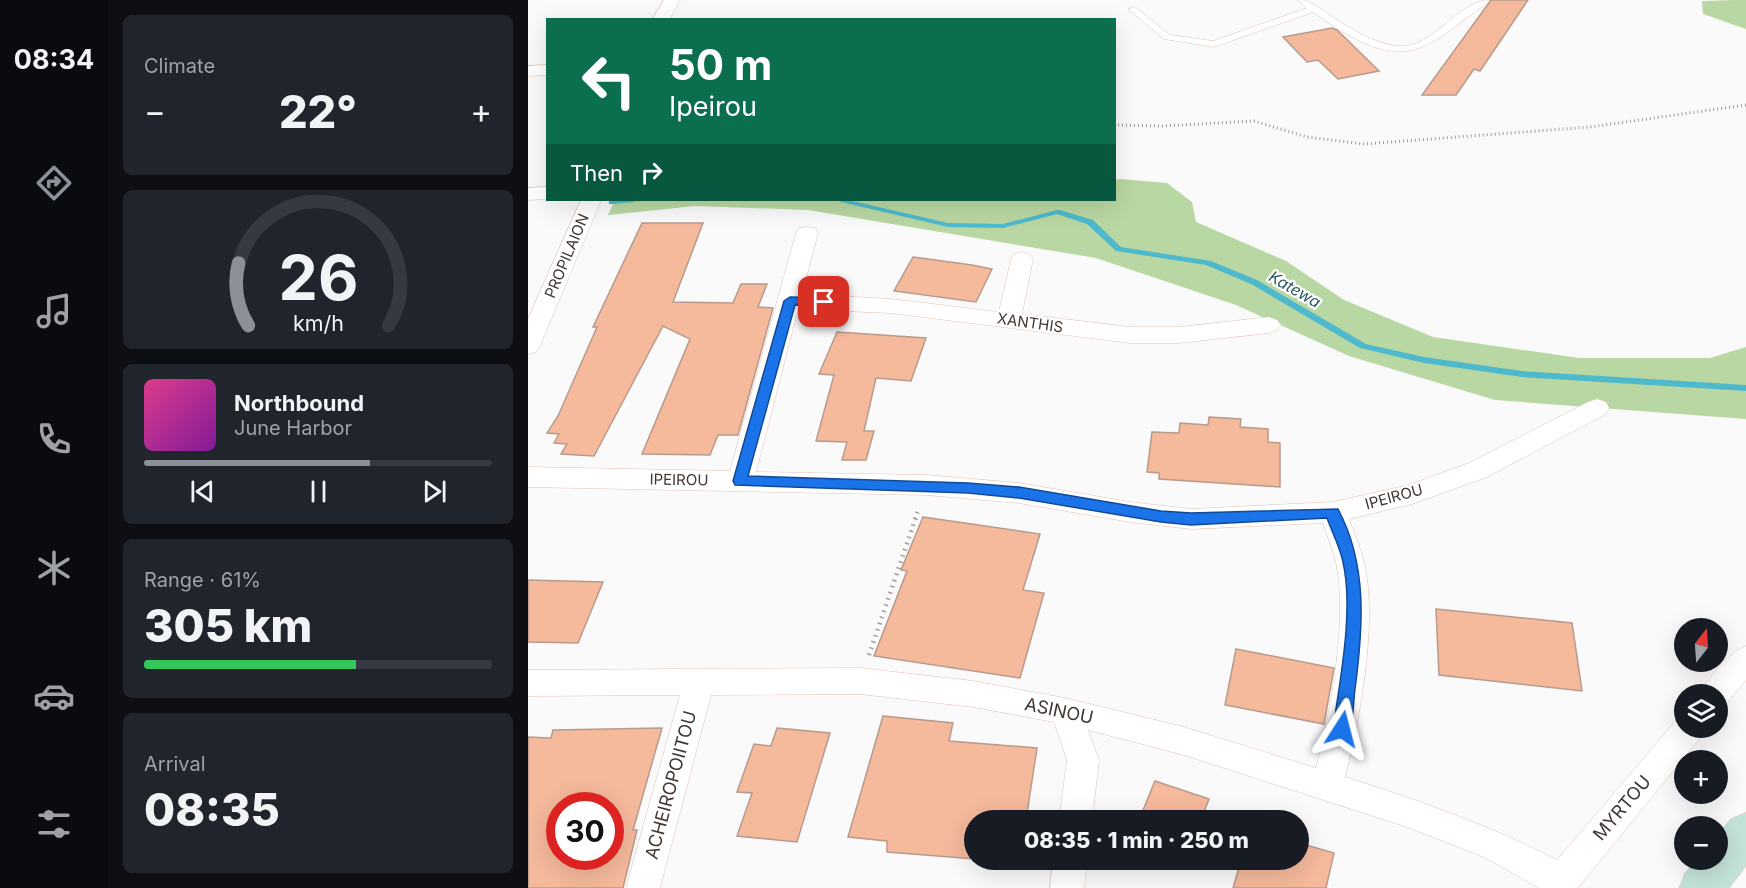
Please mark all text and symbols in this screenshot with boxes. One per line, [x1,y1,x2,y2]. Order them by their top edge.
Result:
text: 50 m [669,39,772,90]
icon: left [570,42,648,120]
text: 08:34 [14,43,94,76]
text: Climate [144,54,215,78]
text: 22° [279,84,357,139]
text: Ipeirou [669,90,757,123]
text: − [144,91,166,131]
text: + [470,91,492,131]
icon: right [635,156,668,189]
text: Then [570,160,623,186]
icon: directions [33,162,75,204]
street label: PROPILAION [540,211,593,301]
text: 26 [278,241,358,316]
water label: Katewa [1266,266,1325,312]
pin [798,276,849,327]
icon: arrive [807,285,840,318]
icon: music [33,290,75,332]
street label: XANTHIS [996,308,1064,337]
text: km/h [293,311,343,337]
text: Northbound [234,390,364,416]
text: June Harbor [234,416,352,440]
icon: phone [33,418,75,460]
street label: IPEIROU [649,469,709,490]
icon: previous [186,475,219,508]
icon: pause [302,475,335,508]
icon: next [418,475,451,508]
street label: IPEIROU [1363,480,1425,513]
icon: climate [33,547,75,589]
text: Range · 61% [144,568,261,592]
text: 305 km [144,598,312,653]
north arrow [1674,618,1728,672]
map controls [1674,618,1728,870]
icon: car [33,675,75,717]
button: layers [1674,684,1728,738]
street label: ASINOU [1023,693,1095,728]
position arrow [1310,697,1374,761]
street label: ACHEIROPOIITOU [641,709,700,861]
button: + [1674,750,1728,804]
text: Arrival [144,752,206,776]
street label: MYRTOU [1588,771,1655,844]
text: 08:35 [144,782,280,837]
speed limit sign: 30 [546,792,624,870]
icon: filters [33,803,75,845]
button: − [1674,816,1728,870]
text: 08:35 · 1 min · 250 m [1024,827,1249,853]

